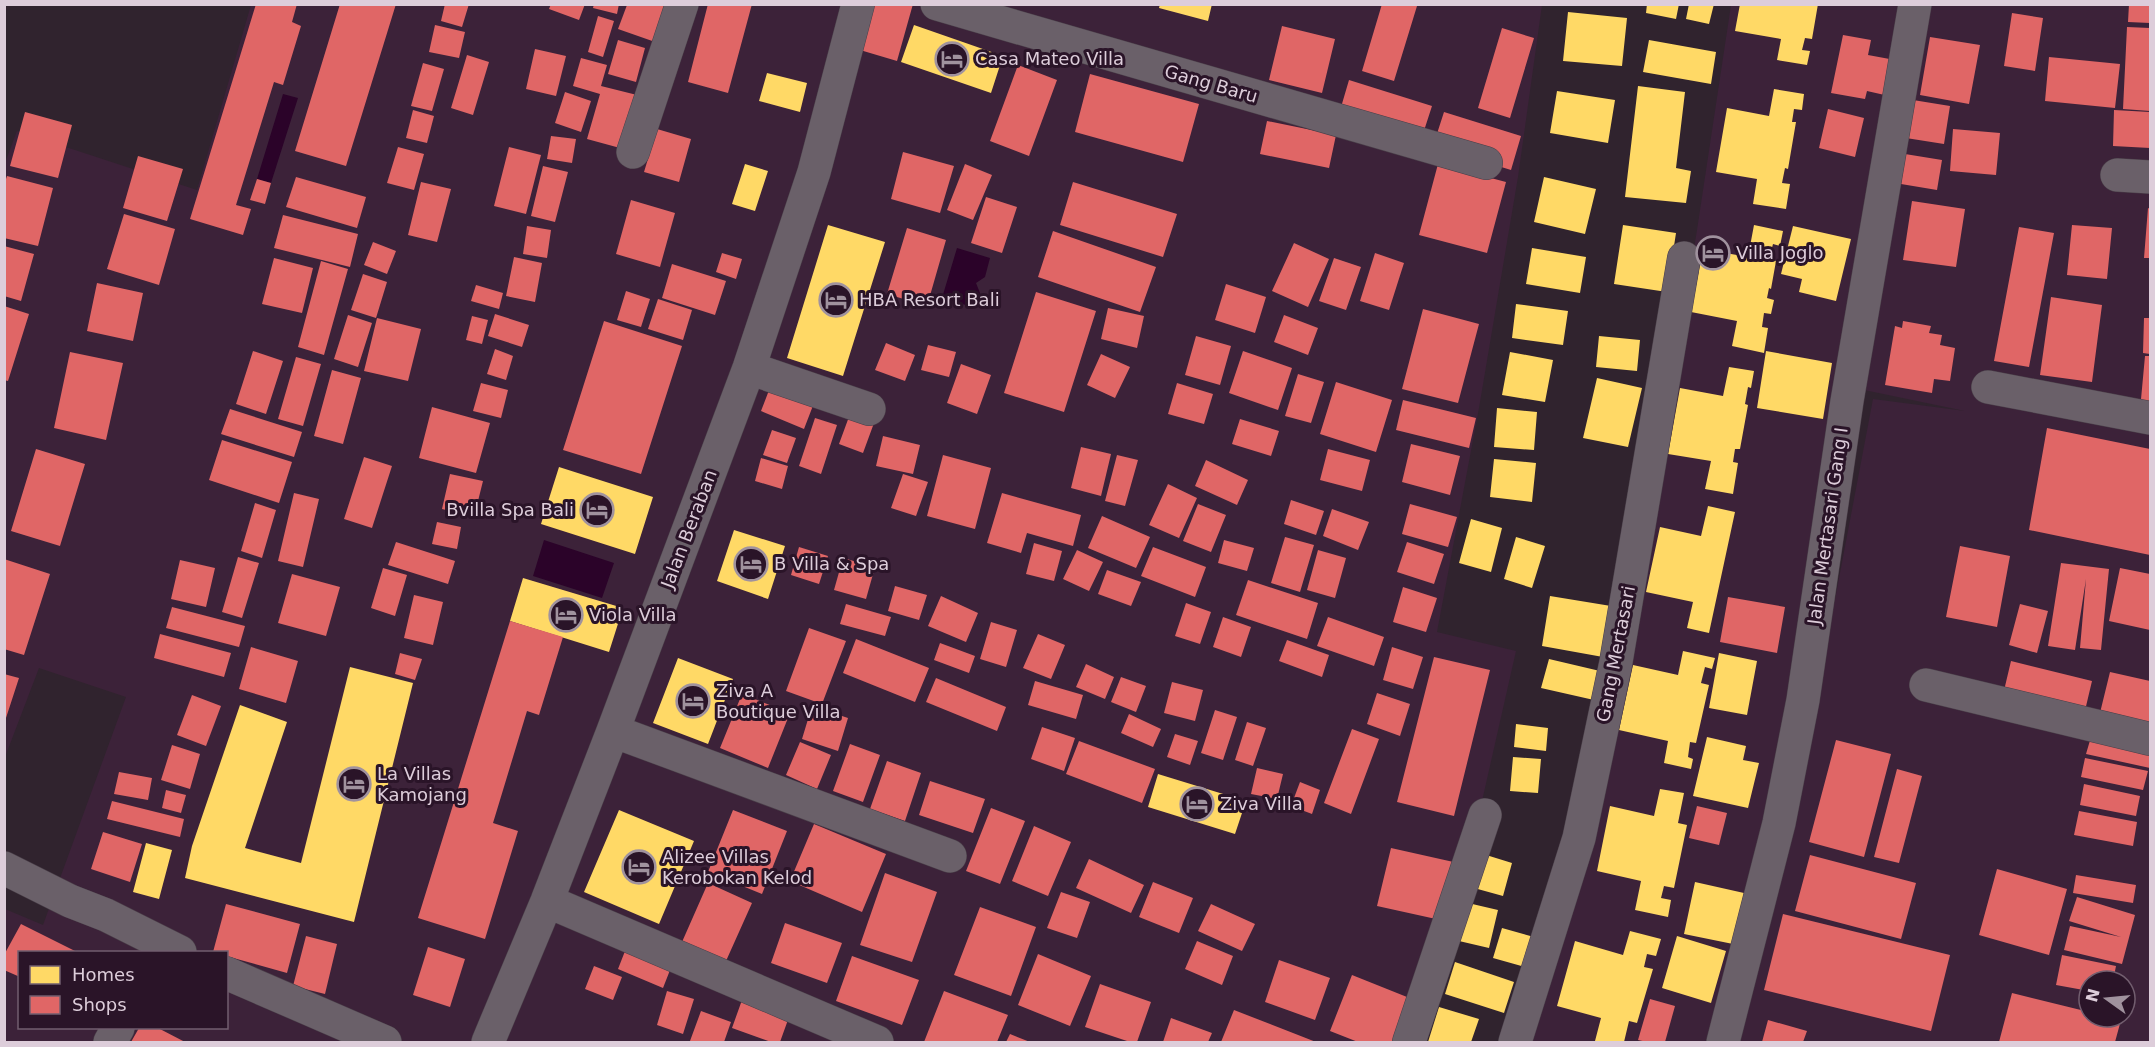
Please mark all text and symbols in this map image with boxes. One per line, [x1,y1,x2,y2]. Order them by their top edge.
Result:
hotel icon: Casa Mateo Villa [934,41,970,77]
place label: Casa Mateo Villa [975,48,1124,69]
street label: Gang Baru [1162,60,1260,107]
hotel icon: Villa Joglo [1695,235,1731,271]
place label: Villa Joglo [1736,242,1823,263]
hotel icon: HBA Resort Bali [818,282,854,318]
place label: HBA Resort Bali [859,289,1000,310]
street label: Jalan Mertasari Gang I [1803,426,1852,627]
street label: Jalan Beraban [656,467,721,592]
hotel icon: Bvilla Spa Bali [579,492,615,528]
place label: Bvilla Spa Bali [446,499,574,520]
hotel icon: B Villa & Spa [733,546,769,582]
place label: B Villa & Spa [774,553,889,574]
street label: Gang Mertasari [1592,584,1639,724]
hotel icon: Viola Villa [548,597,584,633]
place label: Viola Villa [589,604,677,625]
place label: Ziva A Boutique Villa [716,680,840,722]
hotel icon: Ziva A Boutique Villa [675,683,711,719]
place label: La Villas Kamojang [377,763,467,805]
hotel icon: La Villas Kamojang [336,766,372,802]
hotel icon: Ziva Villa [1179,786,1215,822]
place label: Ziva Villa [1220,793,1303,814]
place label: Alizee Villas Kerobokan Kelod [662,846,812,888]
hotel icon: Alizee Villas Kerobokan Kelod [621,849,657,885]
legend [18,951,228,1029]
text: Homes [72,964,135,985]
north arrow [2077,969,2137,1029]
text: N [2082,986,2104,1004]
text: Shops [72,994,127,1015]

